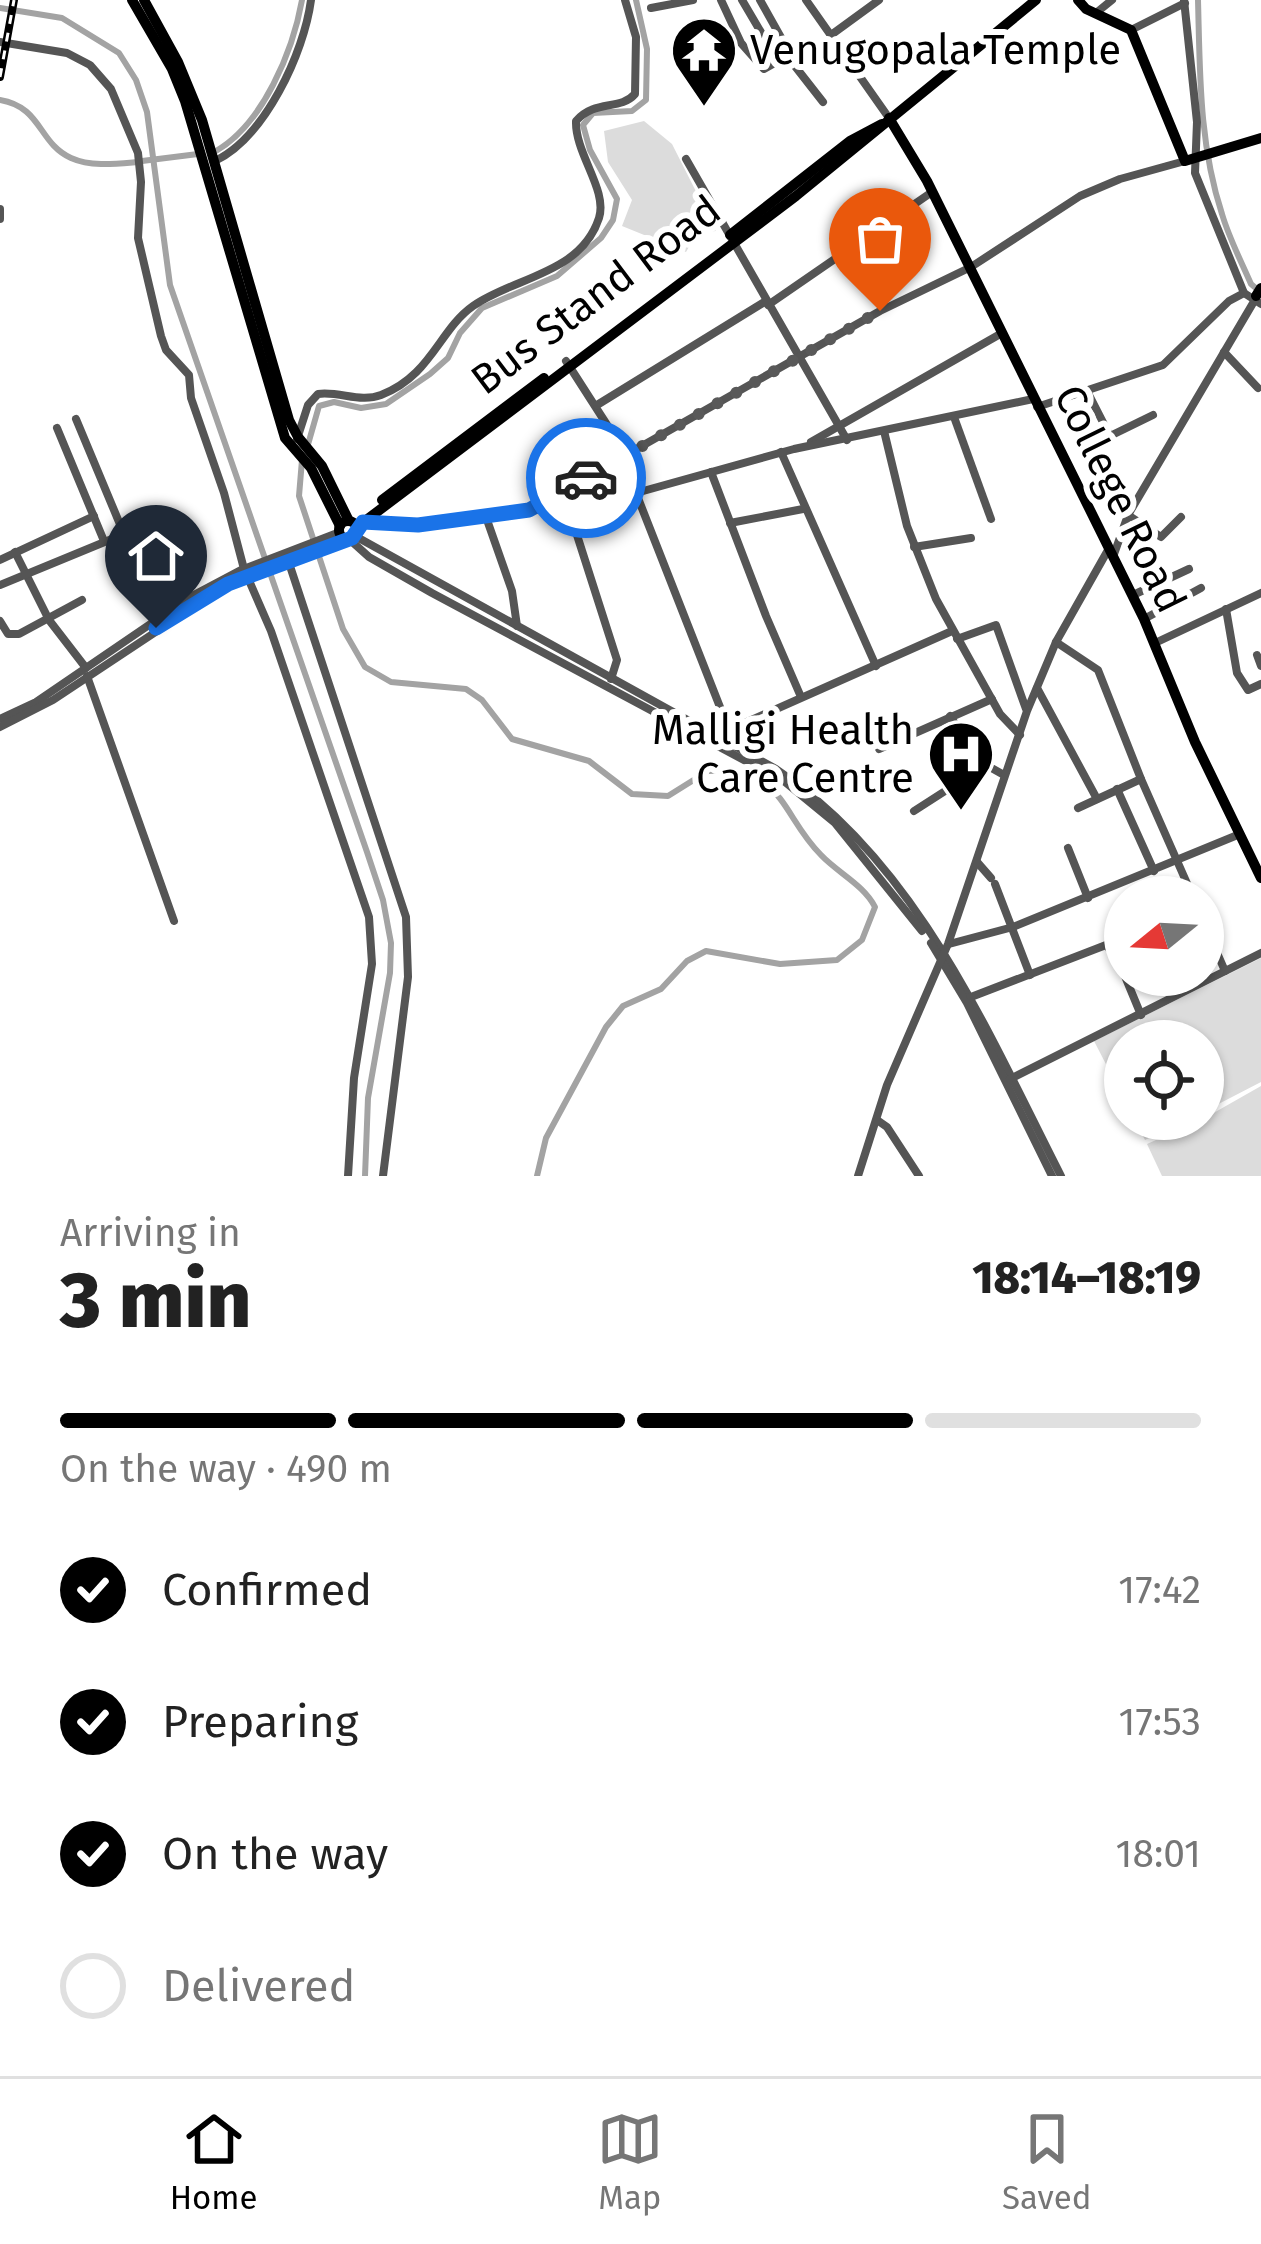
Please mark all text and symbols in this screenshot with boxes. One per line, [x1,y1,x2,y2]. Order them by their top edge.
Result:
temple icon: Venugopala Temple [669,15,739,109]
place label: Venugopala Temple [750,25,1121,75]
street label: Bus Stand Road [462,185,730,405]
pin [829,188,931,311]
icon: bag [847,206,913,272]
street label: College Road [1043,377,1197,621]
courier [526,418,646,538]
icon: car [553,445,619,511]
pin [105,505,207,628]
icon: home [123,523,189,589]
place label: Malligi Health Care Centre [652,705,914,803]
hospital icon: Malligi Health Care Centre [926,719,996,813]
north arrow [1104,876,1224,996]
map controls [1104,876,1224,1140]
button: locate [1104,1020,1224,1140]
text: Arriving in [60,1210,241,1256]
text: 18:14–18:19 [972,1251,1201,1305]
text: 3 min [60,1254,251,1348]
text: On the way · 490 m [60,1446,392,1492]
icon: check [60,1557,126,1623]
text: Confirmed [162,1563,372,1617]
text: 17:42 [1118,1567,1201,1613]
icon: check [60,1689,126,1755]
text: Preparing [162,1695,358,1749]
text: 17:53 [1119,1699,1201,1745]
icon: check [60,1821,126,1887]
text: On the way [162,1827,388,1881]
text: 18:01 [1116,1831,1201,1877]
text: Delivered [162,1959,355,2013]
tab: Home [170,2106,258,2218]
tab: Map [597,2106,663,2218]
tab: Saved [1002,2106,1091,2218]

